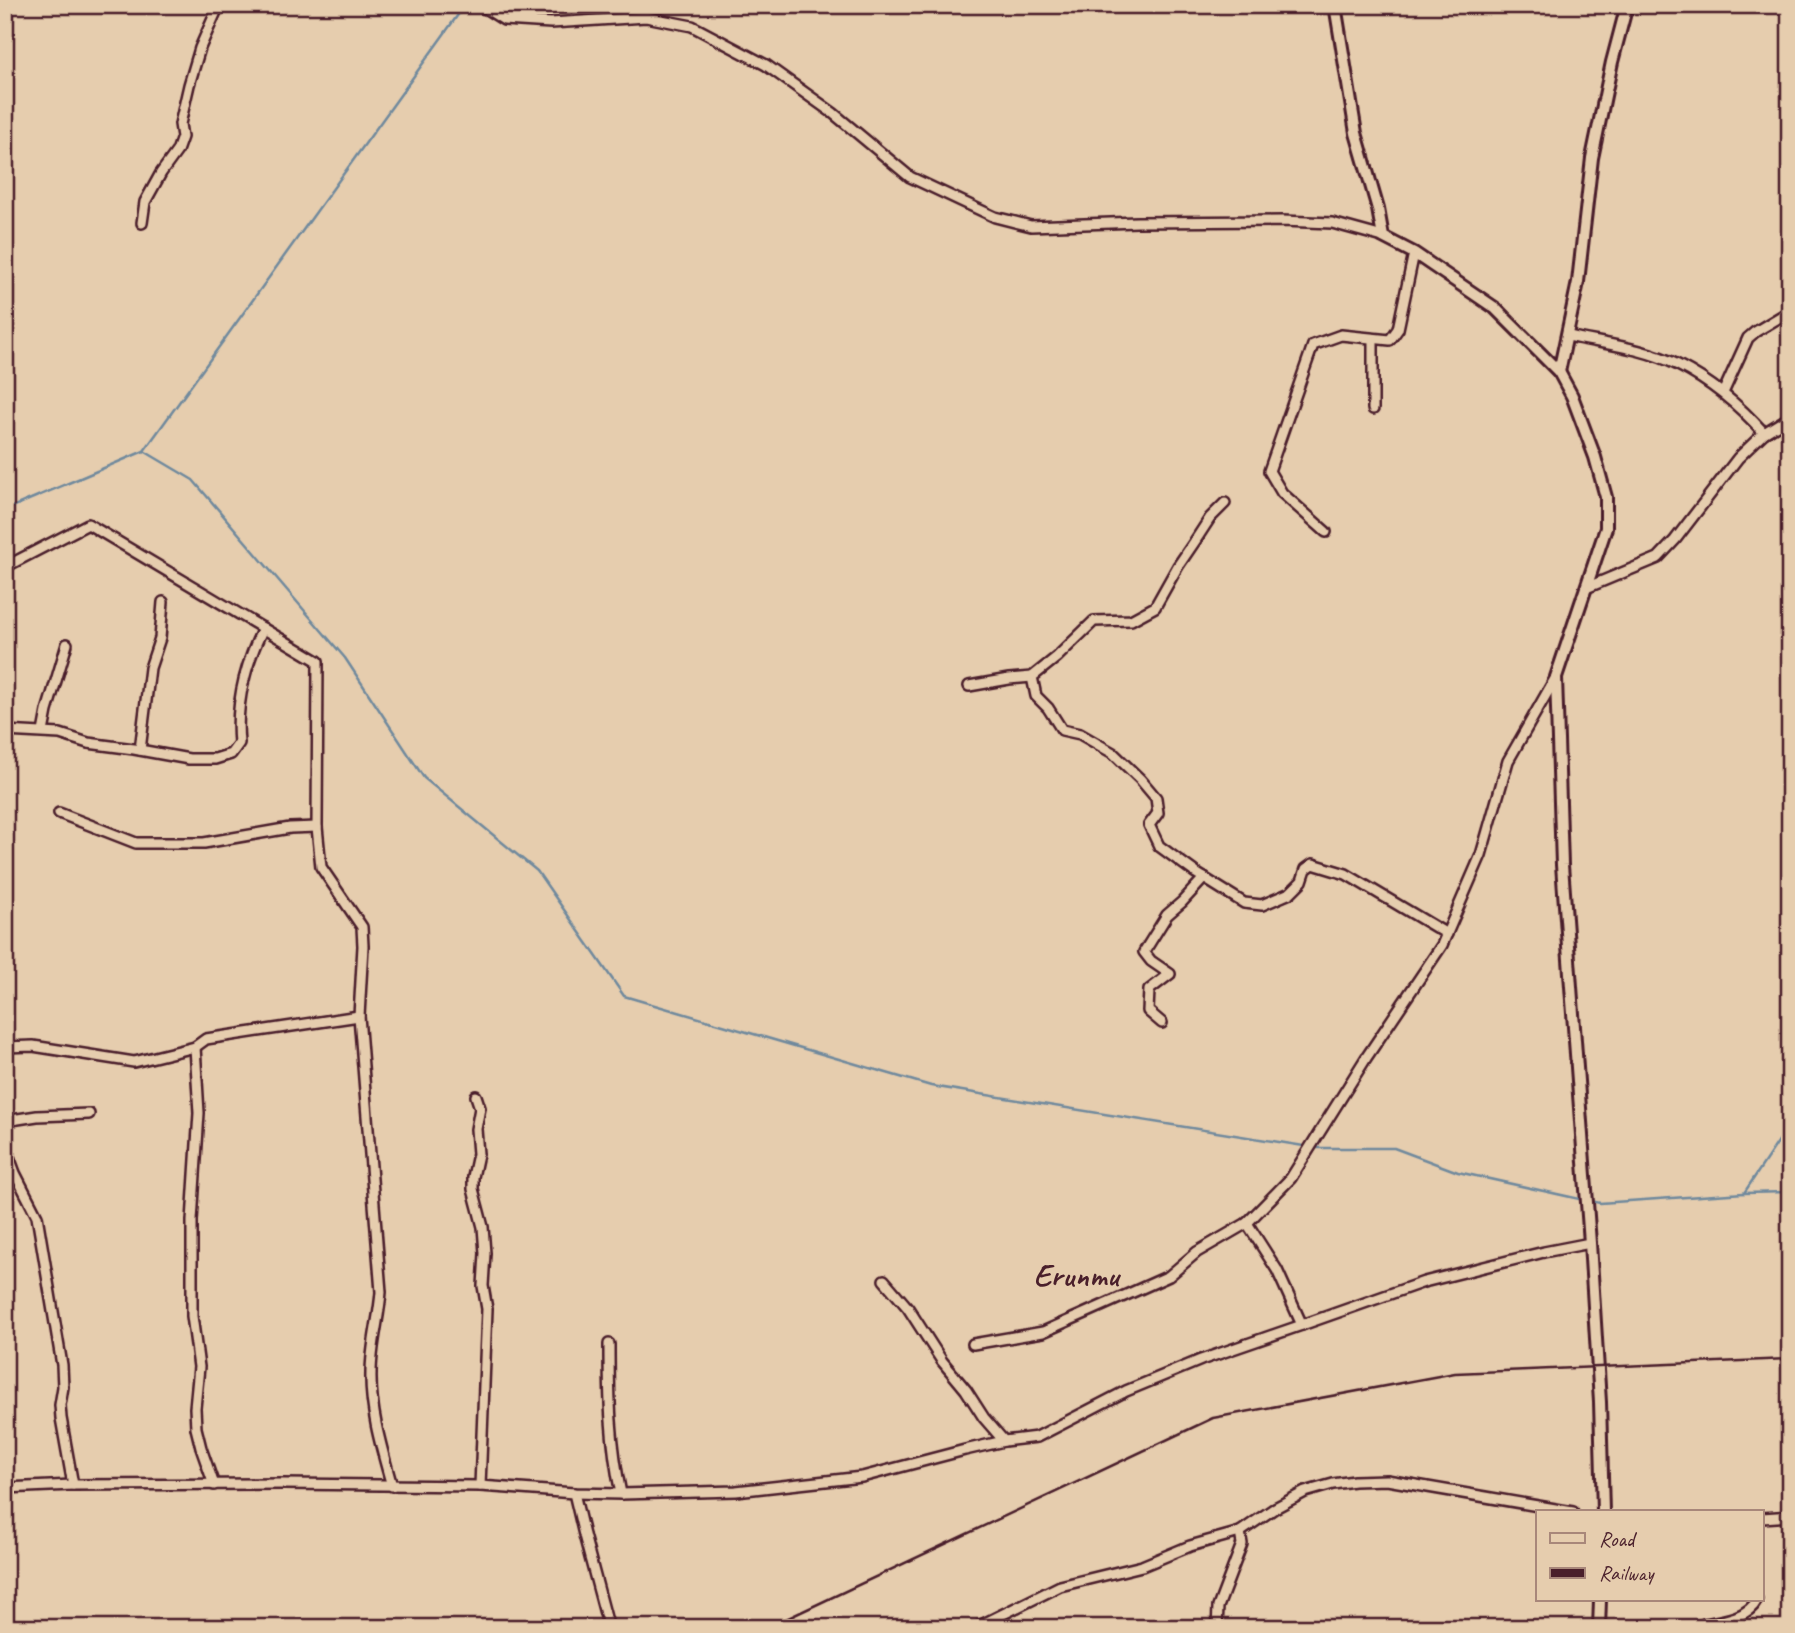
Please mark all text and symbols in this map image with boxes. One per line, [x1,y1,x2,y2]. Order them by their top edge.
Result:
district label: Erunmu [1033,1255,1122,1296]
legend [1536,1510,1764,1602]
text: Road [1599,1526,1638,1552]
text: Railway [1599,1560,1655,1586]

